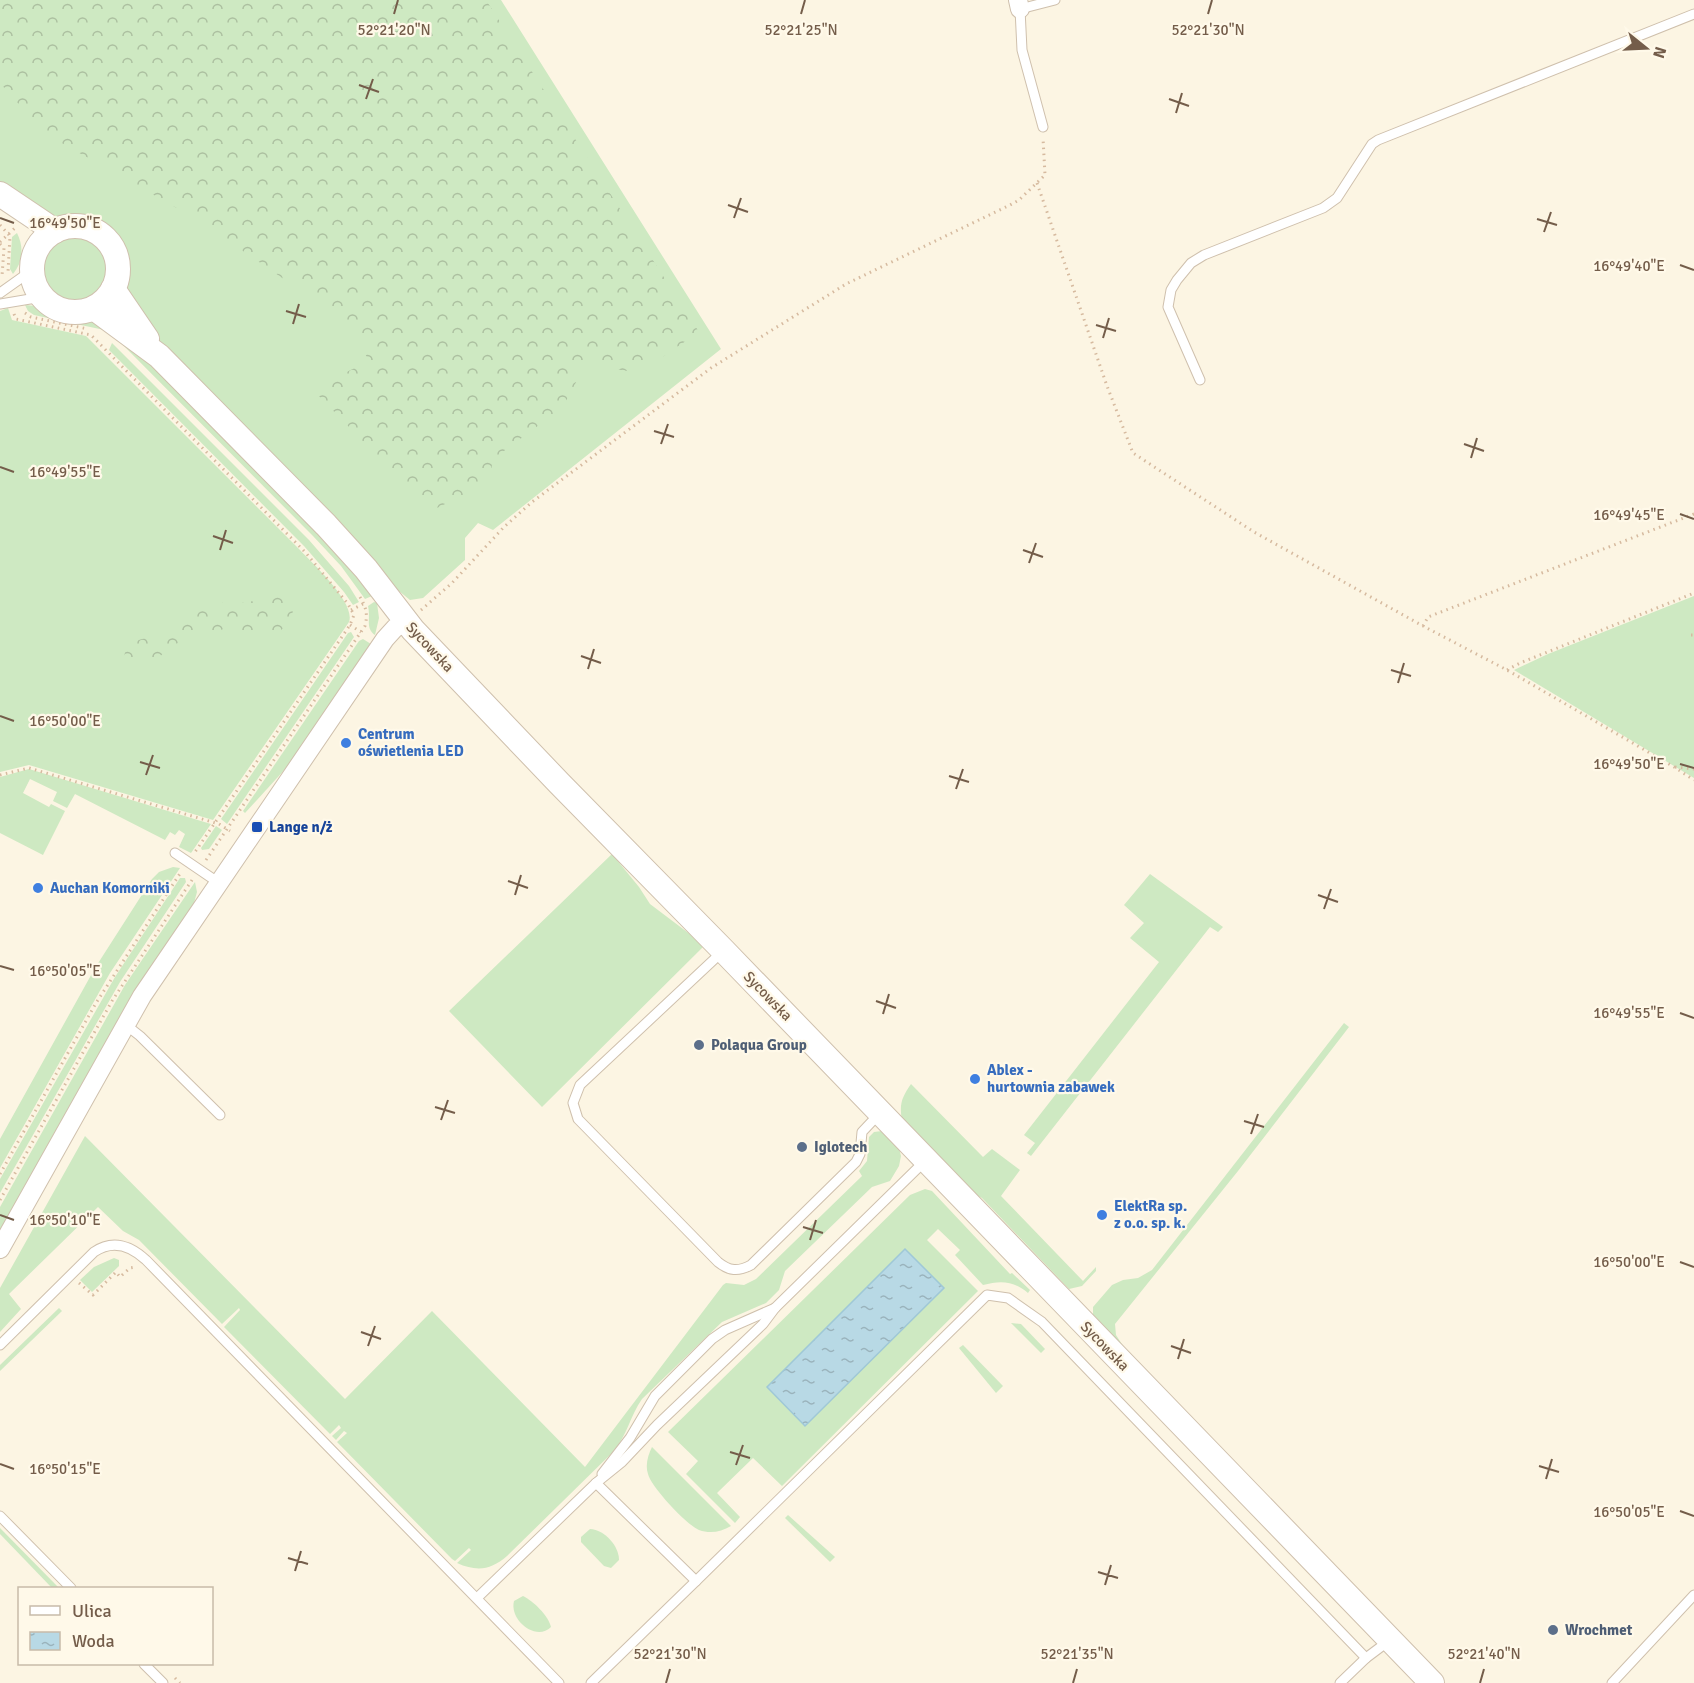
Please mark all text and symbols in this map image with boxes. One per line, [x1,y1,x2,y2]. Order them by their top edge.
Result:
north arrow [1616,18,1676,78]
text: 52°21'20"N [357,21,431,39]
text: 52°21'25"N [764,21,838,39]
text: 52°21'30"N [1171,21,1245,39]
text: N [1648,44,1671,61]
text: 16°49'50"E [29,214,101,232]
text: 16°49'40"E [1593,257,1665,275]
text: 16°49'55"E [29,463,101,481]
text: 16°49'45"E [1593,506,1665,524]
street label: Sycowska [402,618,458,676]
text: 16°50'00"E [29,712,101,730]
place label: Centrum oświetlenia LED [358,725,464,760]
marker: Centrum oświetlenia LED [339,736,353,750]
text: 16°49'50"E [1593,755,1665,773]
place label: Lange n/ż [269,818,333,836]
marker: Lange n/ż [250,820,264,834]
place label: Auchan Komorniki [50,879,170,897]
marker: Auchan Komorniki [31,881,45,895]
text: 16°50'05"E [29,962,101,980]
street label: Sycowska [740,967,796,1025]
text: 16°49'55"E [1593,1004,1665,1022]
place label: Polaqua Group [711,1036,807,1054]
marker: Polaqua Group [692,1038,706,1052]
place label: Ablex - hurtownia zabawek [987,1061,1115,1096]
marker: Ablex - hurtownia zabawek [968,1072,982,1086]
place label: Iglotech [814,1138,867,1156]
marker: Iglotech [795,1140,809,1154]
place label: ElektRa sp. z o.o. sp. k. [1114,1197,1187,1232]
marker: ElektRa sp. z o.o. sp. k. [1095,1208,1109,1222]
text: 16°50'10"E [29,1211,101,1229]
text: 16°50'00"E [1593,1253,1665,1271]
street label: Sycowska [1077,1317,1133,1375]
text: 16°50'15"E [29,1460,101,1478]
text: 16°50'05"E [1593,1503,1665,1521]
legend [18,1587,213,1665]
text: Ulica [72,1600,112,1622]
place label: Wrochmet [1565,1621,1633,1639]
marker: Wrochmet [1546,1623,1560,1637]
text: Woda [72,1630,115,1652]
text: 52°21'30"N [633,1645,707,1663]
text: 52°21'35"N [1040,1645,1114,1663]
text: 52°21'40"N [1447,1645,1521,1663]

